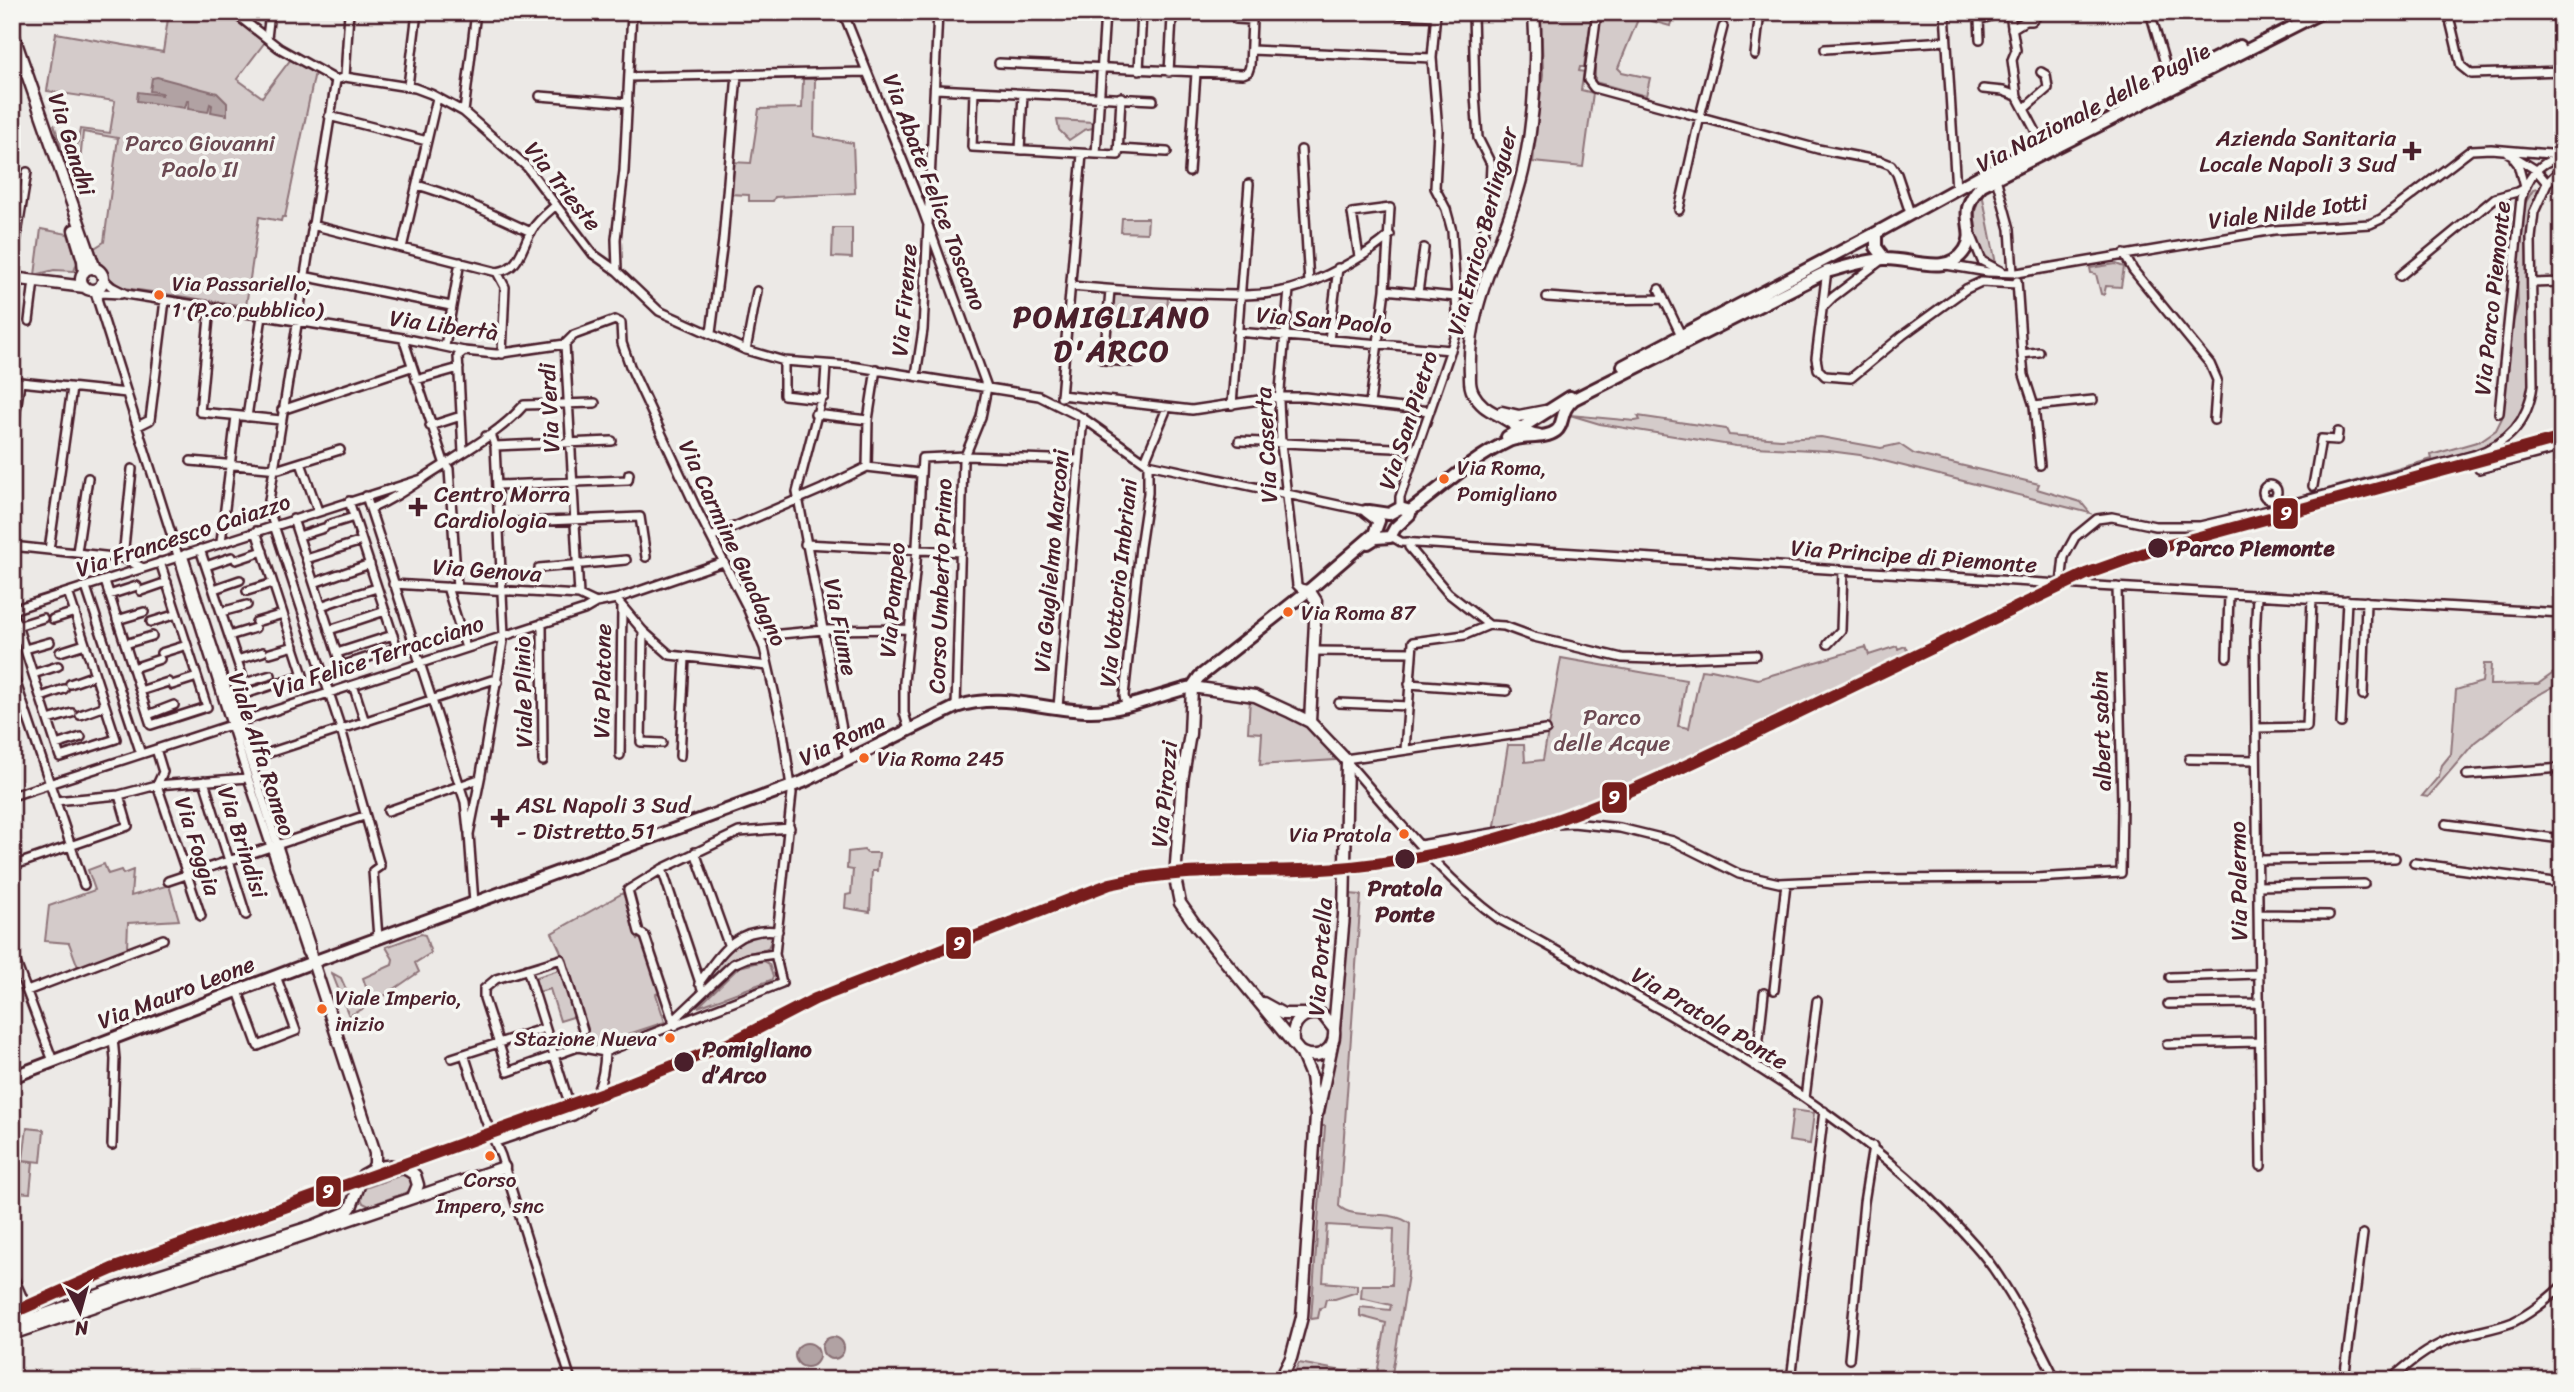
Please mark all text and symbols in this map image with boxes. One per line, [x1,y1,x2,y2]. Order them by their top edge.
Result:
street label: Via Nazionale delle Puglie [1969,30,2218,184]
street label: Via Abate Felice Toscano [870,68,999,317]
street label: Via Gandhi [36,87,108,202]
place label: Azienda Sanitaria Locale Napoli 3 Sud [2199,118,2398,185]
street label: Via Enrico Berlinguer [1435,121,1530,340]
park label: Parco Giovanni Paolo II [125,123,276,190]
street label: Via Trieste [513,132,612,241]
marker: Azienda Sanitaria Locale Napoli 3 Sud [2402,141,2422,161]
street label: Viale Nilde Iotti [2206,181,2371,242]
street label: Via Parco Piemonte [2462,199,2523,397]
street label: Via Firenze [879,242,930,358]
place label: Via Passariello, 1 (P.co pubblico) [172,265,325,329]
marker: Via Passariello, 1 (P.co pubblico) [152,288,166,302]
district label: POMIGLIANO D'ARCO [1013,290,1211,378]
street label: Via San Paolo [1254,294,1394,347]
street label: Via Libertà [387,298,501,353]
street label: Via San Pietro [1367,345,1450,495]
street label: Via Verdi [527,361,572,454]
street label: Via Caserta [1243,385,1290,504]
street label: Via Carmine Guadagno [667,433,799,654]
street label: Via Guglielmo Marconi [1021,447,1082,674]
place label: Via Roma, Pomigliano [1457,449,1558,513]
marker: Via Roma, Pomigliano [1437,472,1451,486]
place label: Centro Morra Cardiologia [434,474,570,541]
street label: Via Vottorio Imbriani [1087,476,1150,689]
street label: Corso Umberto Primo [916,478,965,694]
street label: Via Francesco Caiazzo [71,481,296,590]
marker: Centro Morra Cardiologia [408,497,428,517]
line badge: 9 [2272,497,2299,530]
text: 9 [2280,497,2292,530]
street label: Via Principe di Piemonte [1789,527,2039,586]
place label: Parco Piemonte [2176,528,2336,569]
marker: Parco Piemonte [2146,536,2170,560]
street label: Via Pompeo [867,540,918,659]
street label: Via Genova [431,546,543,595]
street label: Via Fiume [811,575,870,679]
place label: Via Roma 87 [1301,594,1417,632]
street label: Via Felice Terracciano [267,603,490,710]
marker: Via Roma 87 [1281,605,1295,619]
street label: Via Platone [581,623,624,739]
street label: Viale Plinio [502,636,545,748]
street label: Viale Alfa Romeo [216,667,307,842]
street label: albert sabin [2079,670,2124,792]
park label: Parco delle Acque [1554,697,1671,764]
street label: Via Roma [792,701,893,778]
street label: Via Pirozzi [1139,738,1191,849]
place label: Via Roma 245 [877,740,1005,778]
marker: Via Roma 245 [857,751,871,765]
street label: Via Brindisi [205,781,280,904]
line badge: 9 [1601,781,1628,814]
text: 9 [1608,781,1620,814]
place label: ASL Napoli 3 Sud - Distretto 51 [515,785,692,852]
street label: Via Foggia [162,791,233,902]
marker: ASL Napoli 3 Sud - Distretto 51 [490,808,510,828]
place label: Via Pratola [1289,816,1391,854]
street label: Via Palermo [2217,820,2260,941]
marker: Via Pratola [1397,827,1411,841]
marker: Pratola Ponte [1393,847,1417,871]
place label: Pratola Ponte [1368,868,1443,935]
street label: Via Portella [1296,896,1345,1018]
line badge: 9 [945,926,972,960]
text: 9 [953,927,965,960]
street label: Via Mauro Leone [91,944,261,1041]
street label: Via Pratola Ponte [1623,955,1796,1082]
place label: Viale Imperio, inizio [335,979,462,1043]
marker: Viale Imperio, inizio [315,1002,329,1016]
place label: Stazione Nueva [514,1020,657,1058]
place label: Pomigliano d’Arco [702,1029,812,1096]
marker: Stazione Nueva [663,1031,677,1045]
marker: Pomigliano d’Arco [672,1050,696,1074]
marker: Corso Impero, snc [483,1149,497,1163]
place label: Corso Impero, snc [435,1161,545,1225]
line badge: 9 [315,1175,342,1208]
text: 9 [322,1175,334,1208]
north arrow [46,1276,116,1346]
text: N [73,1311,91,1346]

